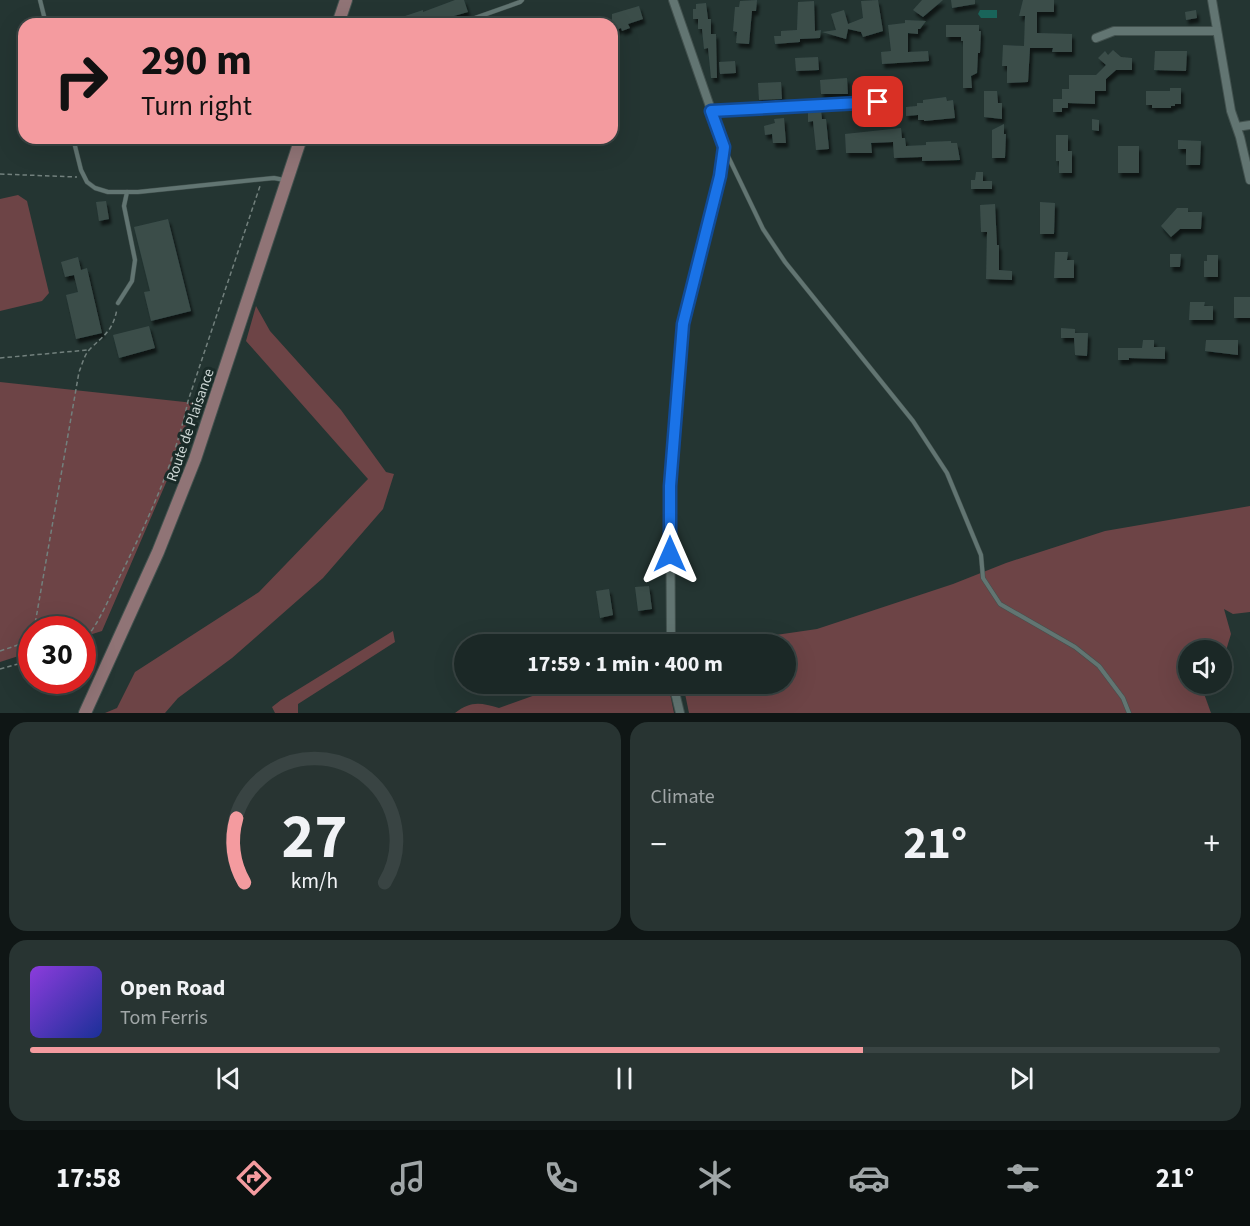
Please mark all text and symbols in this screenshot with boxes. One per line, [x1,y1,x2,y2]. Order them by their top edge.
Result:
text: 290 m [141,31,252,91]
icon: right [42,42,120,120]
pin [852,76,903,127]
icon: arrive [861,85,894,118]
text: Turn right [141,87,252,126]
street label: Route de Plaisance [161,366,220,485]
position arrow [638,522,702,586]
speed limit sign: 30 [18,616,96,694]
map controls [1178,640,1232,694]
button: sound [1178,640,1232,694]
text: 17:59 · 1 min · 400 m [527,648,723,680]
text: Climate [651,783,715,811]
text: 27 [282,793,348,882]
text: 21° [903,812,967,876]
text: − [651,821,667,868]
text: + [1204,821,1220,868]
text: km/h [291,867,339,898]
text: Open Road [120,972,225,1004]
text: Tom Ferris [120,1004,208,1032]
icon: previous [212,1062,245,1095]
icon: pause [608,1062,641,1095]
icon: next [1005,1062,1038,1095]
icon: directions [233,1157,275,1199]
icon: music [387,1157,429,1199]
icon: phone [540,1157,582,1199]
icon: climate [694,1157,736,1199]
icon: car [848,1157,890,1199]
icon: filters [1002,1157,1044,1199]
text: 17:58 [56,1159,121,1198]
text: 21° [1156,1159,1194,1198]

